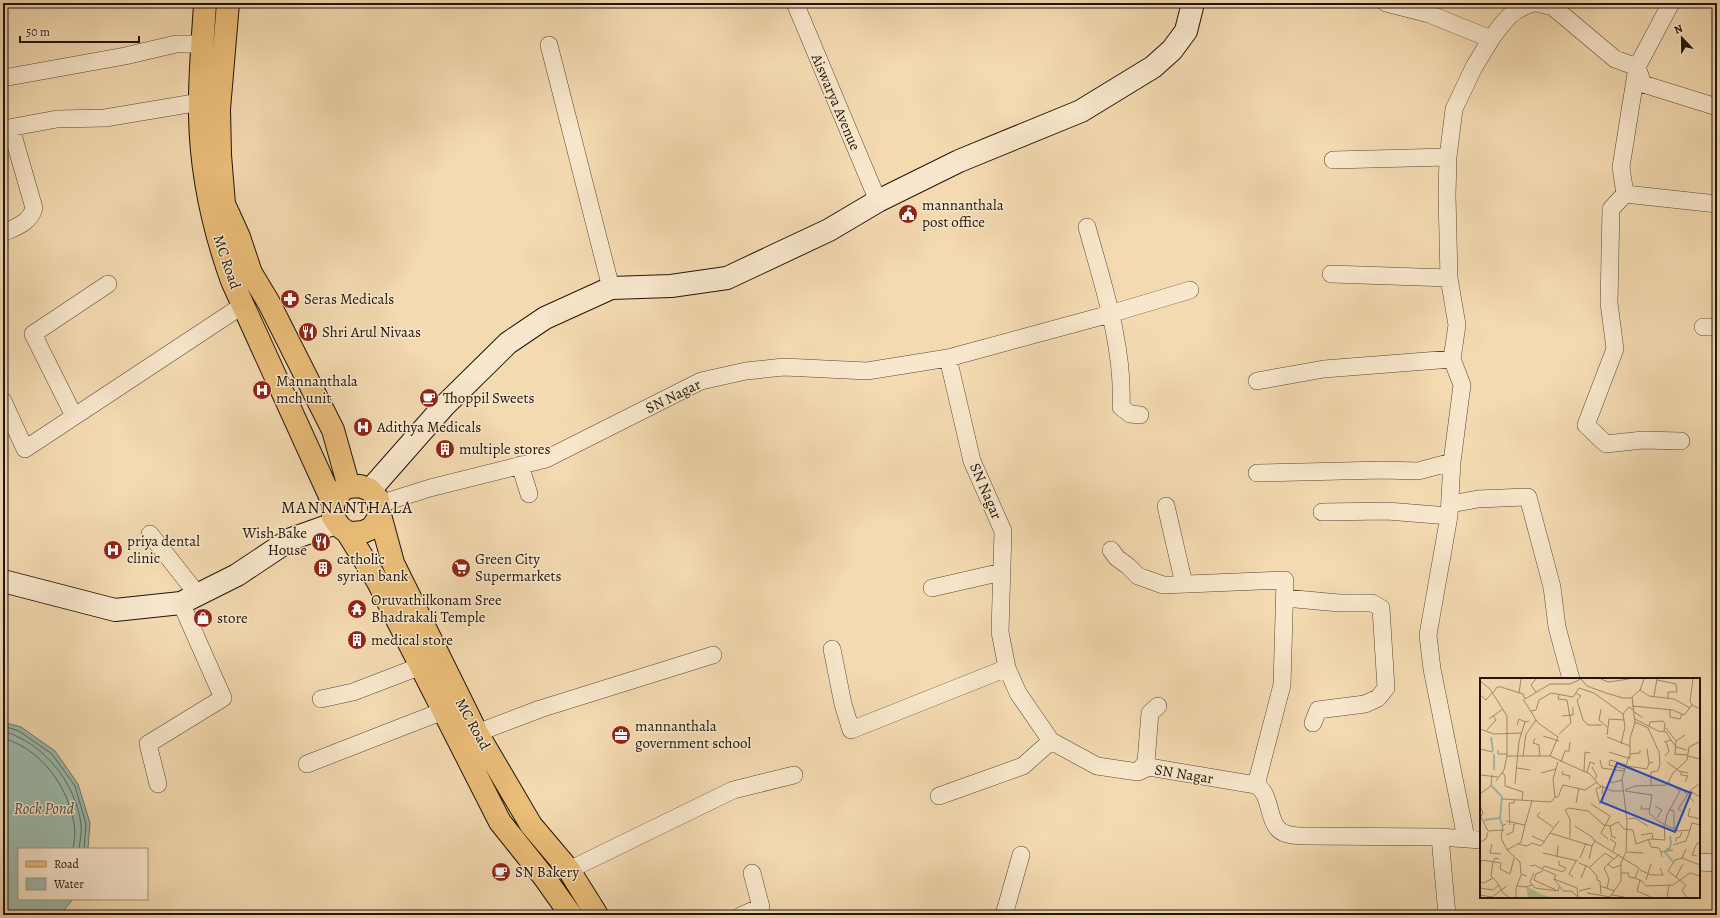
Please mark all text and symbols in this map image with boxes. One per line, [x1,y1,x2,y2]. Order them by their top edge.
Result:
scale bar [20,18,139,44]
north arrow [1662,18,1702,58]
text: N [1672,21,1685,38]
text: 50 m [26,24,50,40]
street label: Aiswarya Avenue [806,50,865,154]
place label: mannanthala post office [922,195,1004,232]
public building icon: mannanthala post office [897,203,919,225]
street label: MC Road [208,232,246,293]
pharmacy icon: Seras Medicals [279,288,301,310]
place label: Seras Medicals [304,289,394,309]
restaurant icon: Shri Arul Nivaas [297,321,319,343]
place label: Shri Arul Nivaas [322,322,421,342]
place label: Mannanthala mch unit [276,371,358,408]
street label: SN Nagar [642,374,704,418]
hospital icon: Mannanthala mch unit [251,379,273,401]
cafe icon: Thoppil Sweets [418,387,440,409]
place label: Thoppil Sweets [443,388,534,408]
hospital icon: Adithya Medicals [352,416,374,438]
place label: Adithya Medicals [376,417,481,437]
building icon: multiple stores [434,438,456,460]
place label: multiple stores [459,439,551,459]
street label: SN Nagar [965,460,1007,522]
district label: MANNANTHALA [281,496,413,519]
place label: Wish Bake House [242,523,307,560]
place label: priya dental clinic [127,531,200,568]
restaurant icon: Wish Bake House [310,531,332,553]
hospital icon: priya dental clinic [102,539,124,561]
place label: catholic syrian bank [337,549,409,586]
place label: Green City Supermarkets [475,549,562,586]
building icon: catholic syrian bank [312,557,334,579]
supermarket icon: Green City Supermarkets [450,557,472,579]
place label: Oruvathilkonam Sree Bhadrakali Temple [371,590,502,627]
temple icon: Oruvathilkonam Sree Bhadrakali Temple [346,598,368,620]
shop icon: store [192,607,214,629]
place label: store [217,608,248,628]
building icon: medical store [346,629,368,651]
place label: medical store [371,630,453,650]
inset map [1480,678,1700,898]
street label: MC Road [451,695,496,754]
place label: mannanthala government school [635,716,752,753]
office icon: mannanthala government school [610,724,632,746]
street label: SN Nagar [1153,759,1215,789]
water label: Rock Pond [14,798,75,820]
legend [18,848,148,900]
text: Road [54,856,80,872]
cafe icon: SN Bakery [490,861,512,883]
place label: SN Bakery [515,862,579,882]
text: Water [53,876,84,892]

